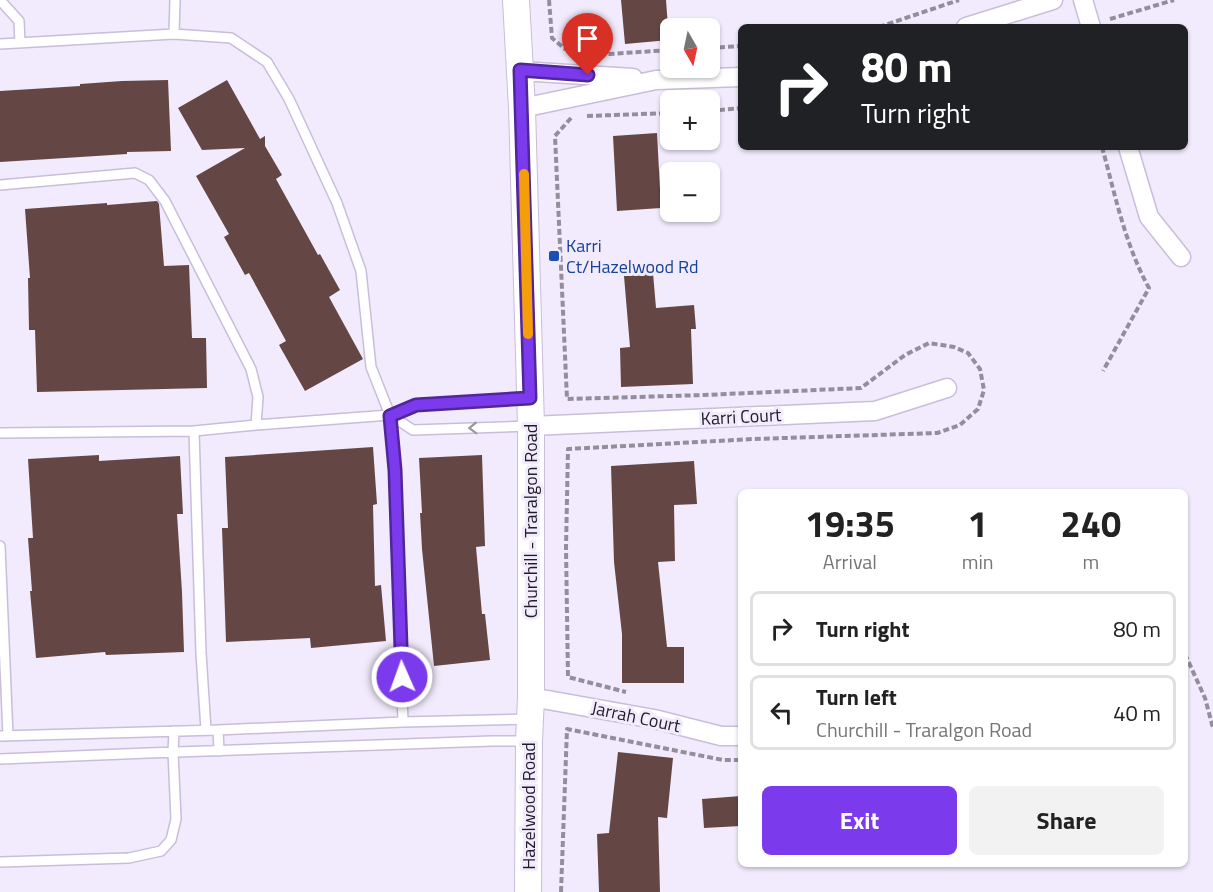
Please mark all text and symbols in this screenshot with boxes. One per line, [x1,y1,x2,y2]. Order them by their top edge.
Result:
pin [562,13,613,75]
north arrow [660,18,720,78]
map controls [660,18,720,222]
icon: arrive [571,22,604,55]
text: 80 m [861,34,953,98]
icon: right [762,48,840,126]
button: + [660,90,720,150]
text: Turn right [861,92,970,133]
button: − [660,162,720,222]
place label: Karri Ct/Hazelwood Rd [566,232,699,280]
marker: Karri Ct/Hazelwood Rd [547,249,561,263]
street label: Karri Court [700,401,783,432]
one-way arrow [468,421,477,434]
street label: Churchill - Traralgon Road [517,424,544,618]
text: 19:35 [805,496,895,551]
text: 1 [968,496,988,551]
text: 240 [1061,496,1121,551]
text: Arrival [823,546,877,577]
text: min [962,546,994,577]
text: m [1082,546,1099,577]
icon: right [765,612,798,645]
text: Turn right [816,612,910,646]
text: 80 m [1113,612,1161,646]
position arrow [370,645,434,709]
text: Turn left [816,680,897,714]
street label: Jarrah Court [589,694,684,739]
icon: left [765,696,798,729]
text: 40 m [1113,696,1161,730]
text: Churchill - Traralgon Road [816,714,1032,745]
street label: Hazelwood Road [515,742,542,870]
button: Exit [762,786,957,855]
button: Share [969,786,1164,855]

